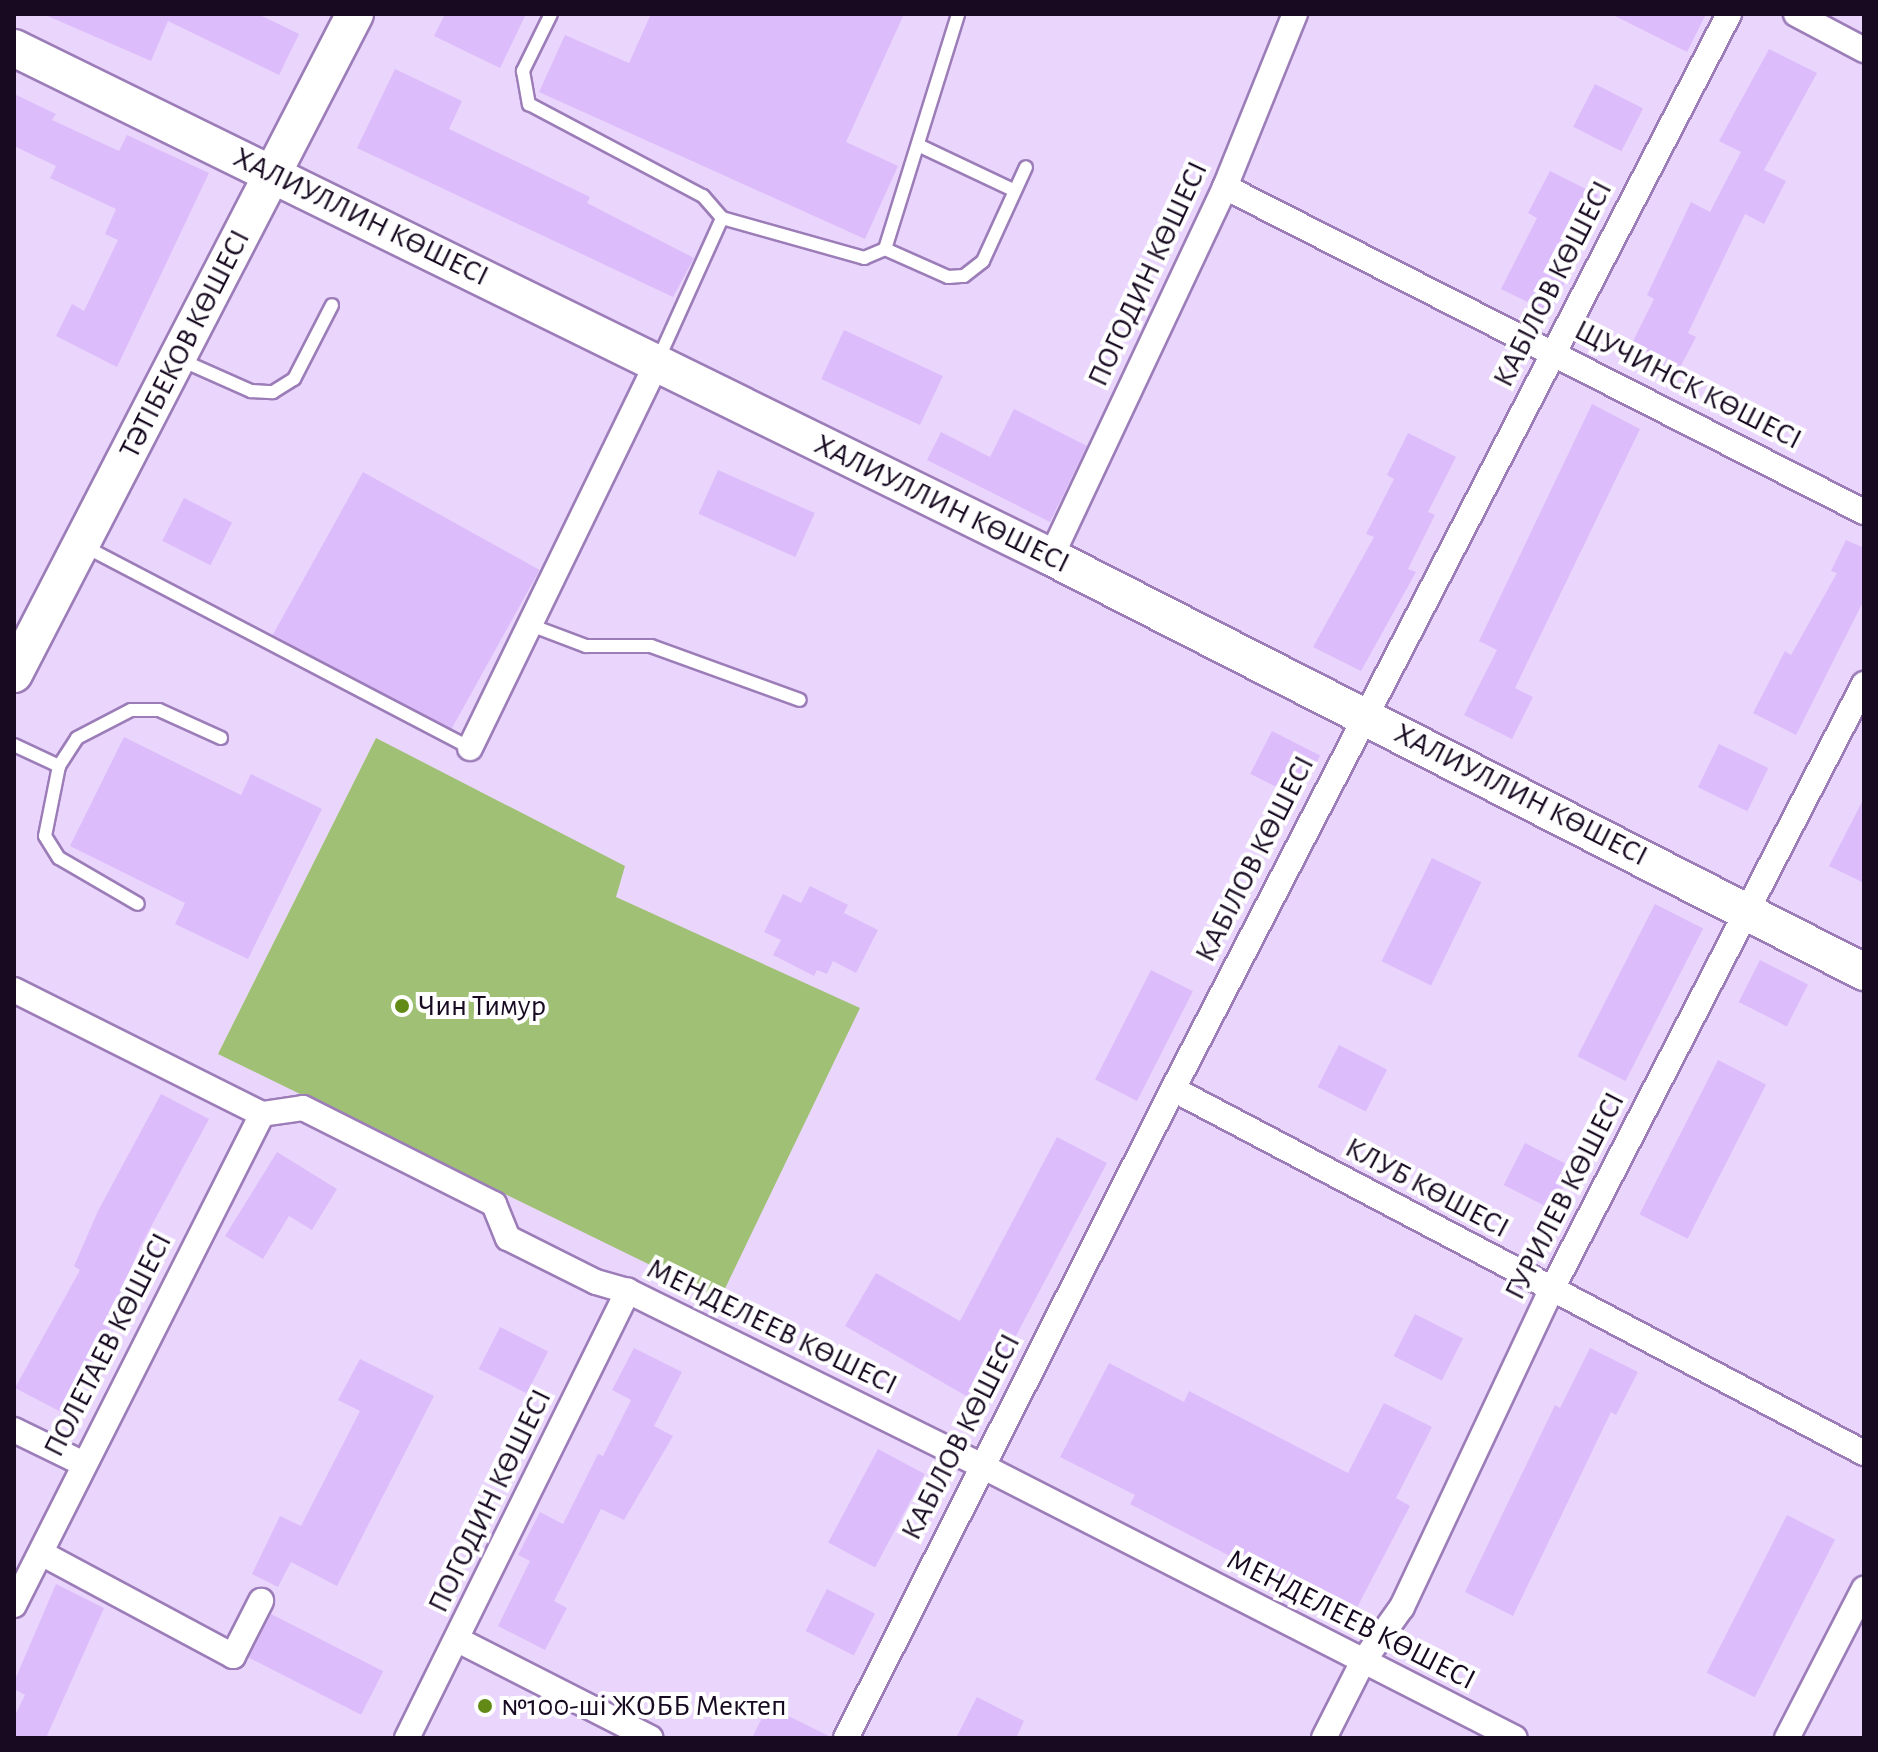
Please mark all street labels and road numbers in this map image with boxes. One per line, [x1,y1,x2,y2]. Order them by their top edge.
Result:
street label: ХАЛИУЛЛИН КӨШЕСІ [227,140,495,294]
street label: ПОГОДИН КӨШЕСІ [1080,156,1216,392]
street label: КАБІЛОВ КӨШЕСІ [1485,175,1621,393]
street label: ТӘТІБЕКОВ КӨШЕСІ [112,224,258,464]
street label: ЩУЧИНСК КӨШЕСІ [1568,312,1808,458]
street label: ХАЛИУЛЛИН КӨШЕСІ [808,427,1076,581]
street label: ХАЛИУЛЛИН КӨШЕСІ [1388,715,1654,875]
street label: КАБІЛОВ КӨШЕСІ [1187,750,1323,968]
street label: ГУРИЛЕВ КӨШЕСІ [1497,1086,1633,1306]
street label: КЛУБ КӨШЕСІ [1339,1130,1515,1246]
street label: ПОЛЕТАЕВ КӨШЕСІ [36,1227,180,1463]
street label: МЕНДЕЛЕЕВ КӨШЕСІ [641,1251,903,1403]
street label: КАБІЛОВ КӨШЕСІ [893,1328,1029,1546]
street label: ПОГОДИН КӨШЕСІ [420,1383,560,1619]
street label: МЕНДЕЛЕЕВ КӨШЕСІ [1221,1542,1481,1698]

